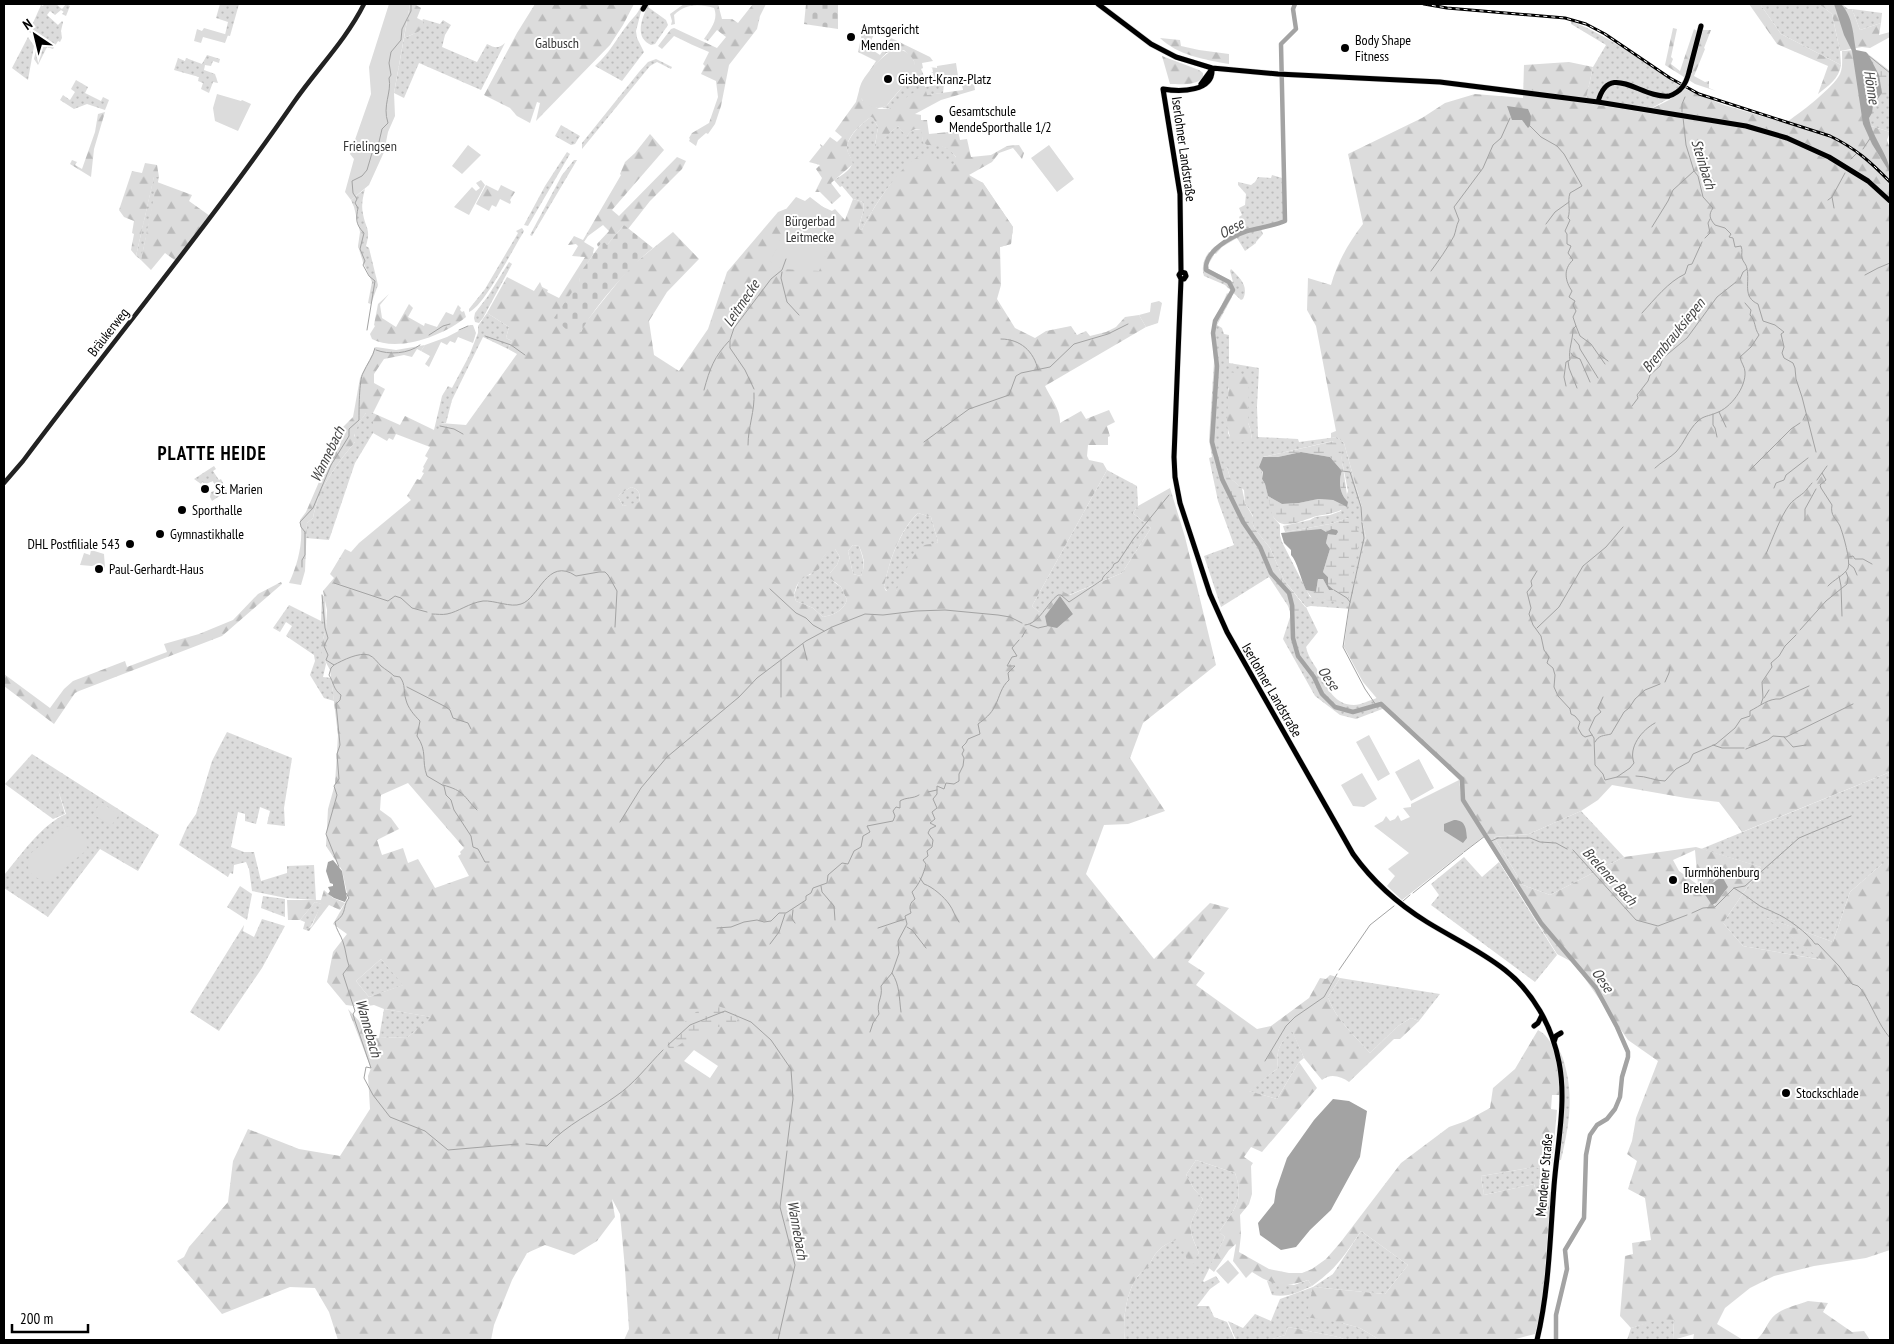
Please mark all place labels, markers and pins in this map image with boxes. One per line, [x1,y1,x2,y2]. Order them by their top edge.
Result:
place label: Amtsgericht Menden [861,20,919,54]
marker: Amtsgericht Menden [845,31,857,43]
place label: Body Shape Fitness [1355,31,1411,65]
marker: Body Shape Fitness [1339,42,1351,54]
place label: Gisbert-Kranz-Platz [898,70,991,88]
marker: Gisbert-Kranz-Platz [882,73,894,85]
place label: Gesamtschule MendeSporthalle 1/2 [949,102,1052,136]
marker: Gesamtschule MendeSporthalle 1/2 [933,113,945,125]
place label: St. Marien [215,480,263,498]
marker: St. Marien [199,483,211,495]
place label: Sporthalle [192,501,242,519]
marker: Sporthalle [176,504,188,516]
place label: Gymnastikhalle [170,525,244,543]
marker: Gymnastikhalle [154,528,166,540]
place label: DHL Postfiliale 543 [27,535,120,553]
marker: DHL Postfiliale 543 [124,538,136,550]
place label: Paul-Gerhardt-Haus [109,560,204,578]
marker: Paul-Gerhardt-Haus [93,563,105,575]
place label: Turmhöhenburg Brelen [1683,863,1759,897]
marker: Turmhöhenburg Brelen [1667,874,1679,886]
place label: Stockschlade [1796,1084,1859,1102]
marker: Stockschlade [1780,1087,1792,1099]

